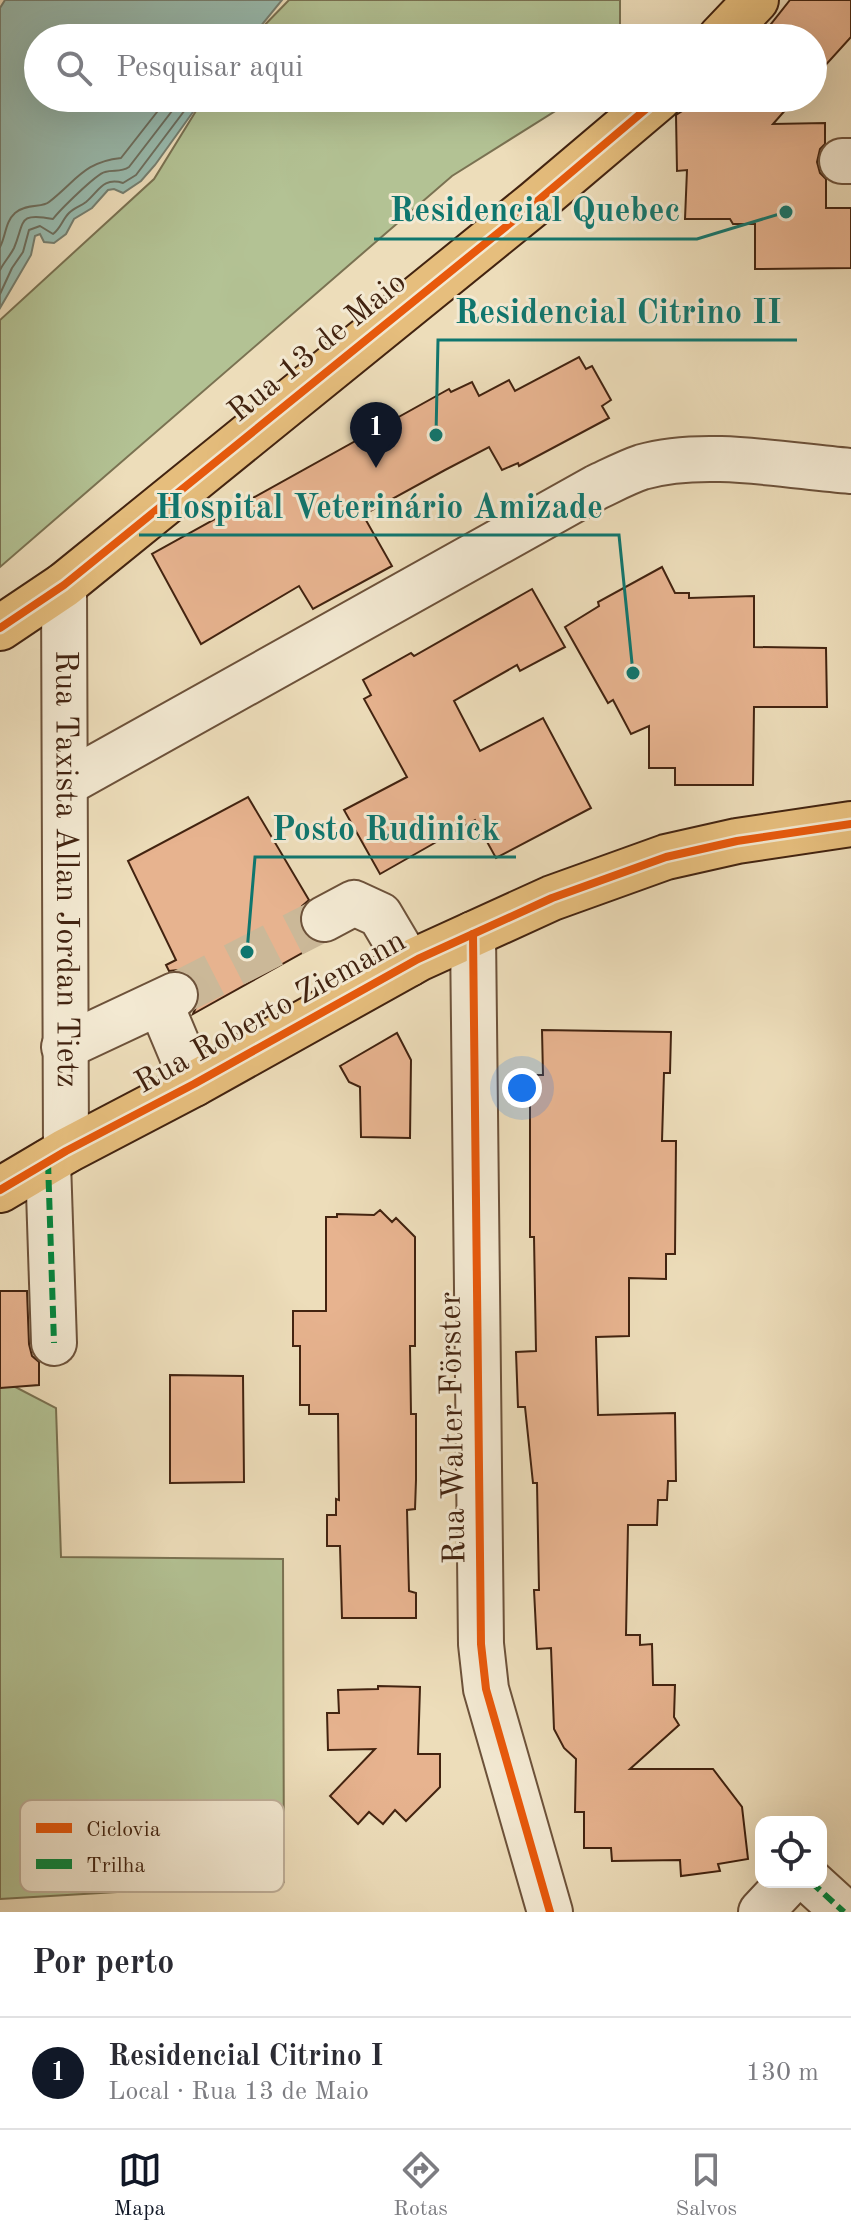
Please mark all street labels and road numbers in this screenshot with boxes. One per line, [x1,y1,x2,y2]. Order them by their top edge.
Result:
street label: Rua 13 de Maio [221,264,415,432]
street label: Rua Taxista Allan Jordan Tietz [48,650,82,1088]
street label: Rua Roberto Ziemann [130,925,412,1101]
street label: Rua Walter Förster [436,1292,472,1564]

